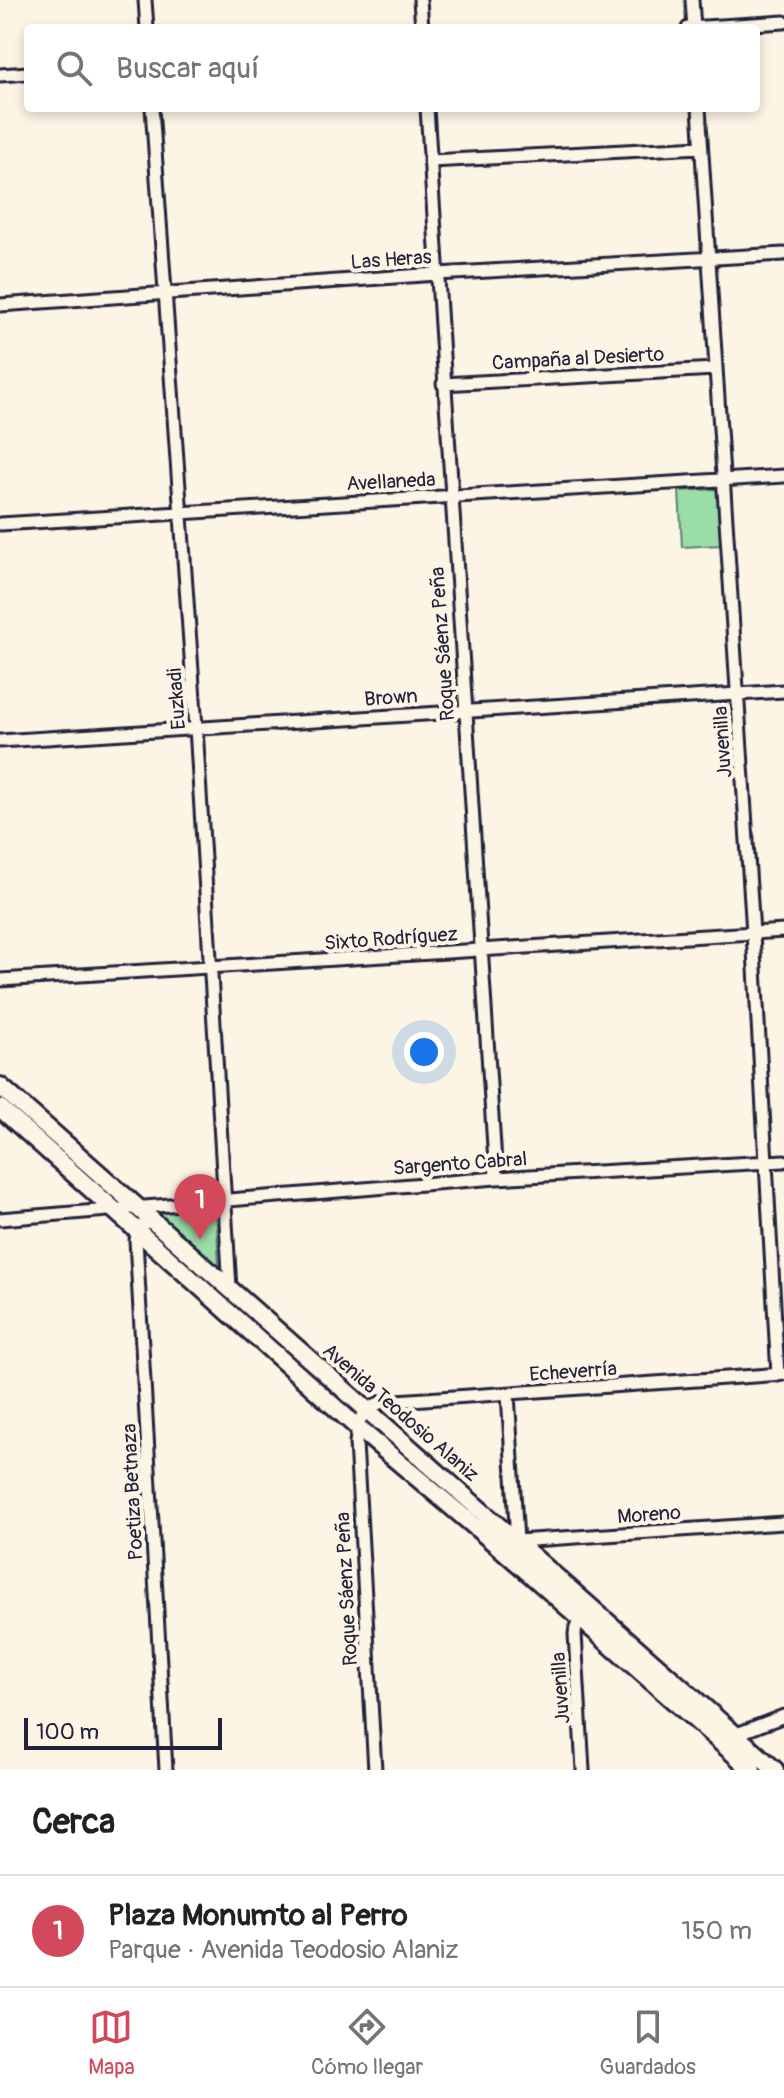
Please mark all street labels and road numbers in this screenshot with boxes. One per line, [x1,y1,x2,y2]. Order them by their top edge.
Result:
street label: Las Heras [350,244,432,275]
street label: Campaña al Desierto [491,341,665,375]
street label: Avellaneda [346,467,436,496]
street label: Roque Sáenz Peña [425,566,460,722]
street label: Euzkadi [162,667,191,731]
street label: Brown [364,683,419,712]
street label: Juvenilla [708,705,737,779]
street label: Sixto Rodríguez [324,921,459,956]
street label: Sargento Cabral [392,1146,528,1181]
street label: Avenida Teodosio Alaniz [318,1338,484,1487]
street label: Echeverría [528,1356,618,1387]
street label: Poetiza Betnaza [116,1423,149,1561]
street label: Moreno [616,1500,682,1529]
street label: Roque Sáenz Peña [330,1511,363,1667]
street label: Juvenilla [546,1651,575,1725]

